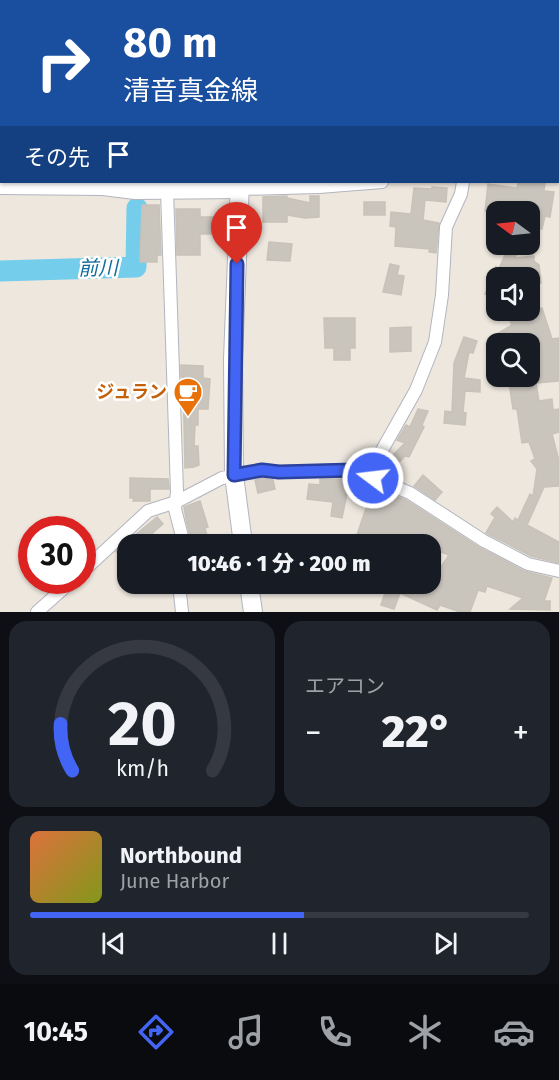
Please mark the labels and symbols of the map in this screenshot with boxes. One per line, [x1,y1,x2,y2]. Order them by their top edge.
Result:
north arrow [486,201,540,255]
pin [211,202,262,264]
water label: 前川 [78,256,120,280]
cafe icon: ジュラン [172,376,204,418]
place label: ジュラン [96,381,167,403]
position arrow [341,446,405,510]
speed limit sign: 30 [18,516,96,594]

